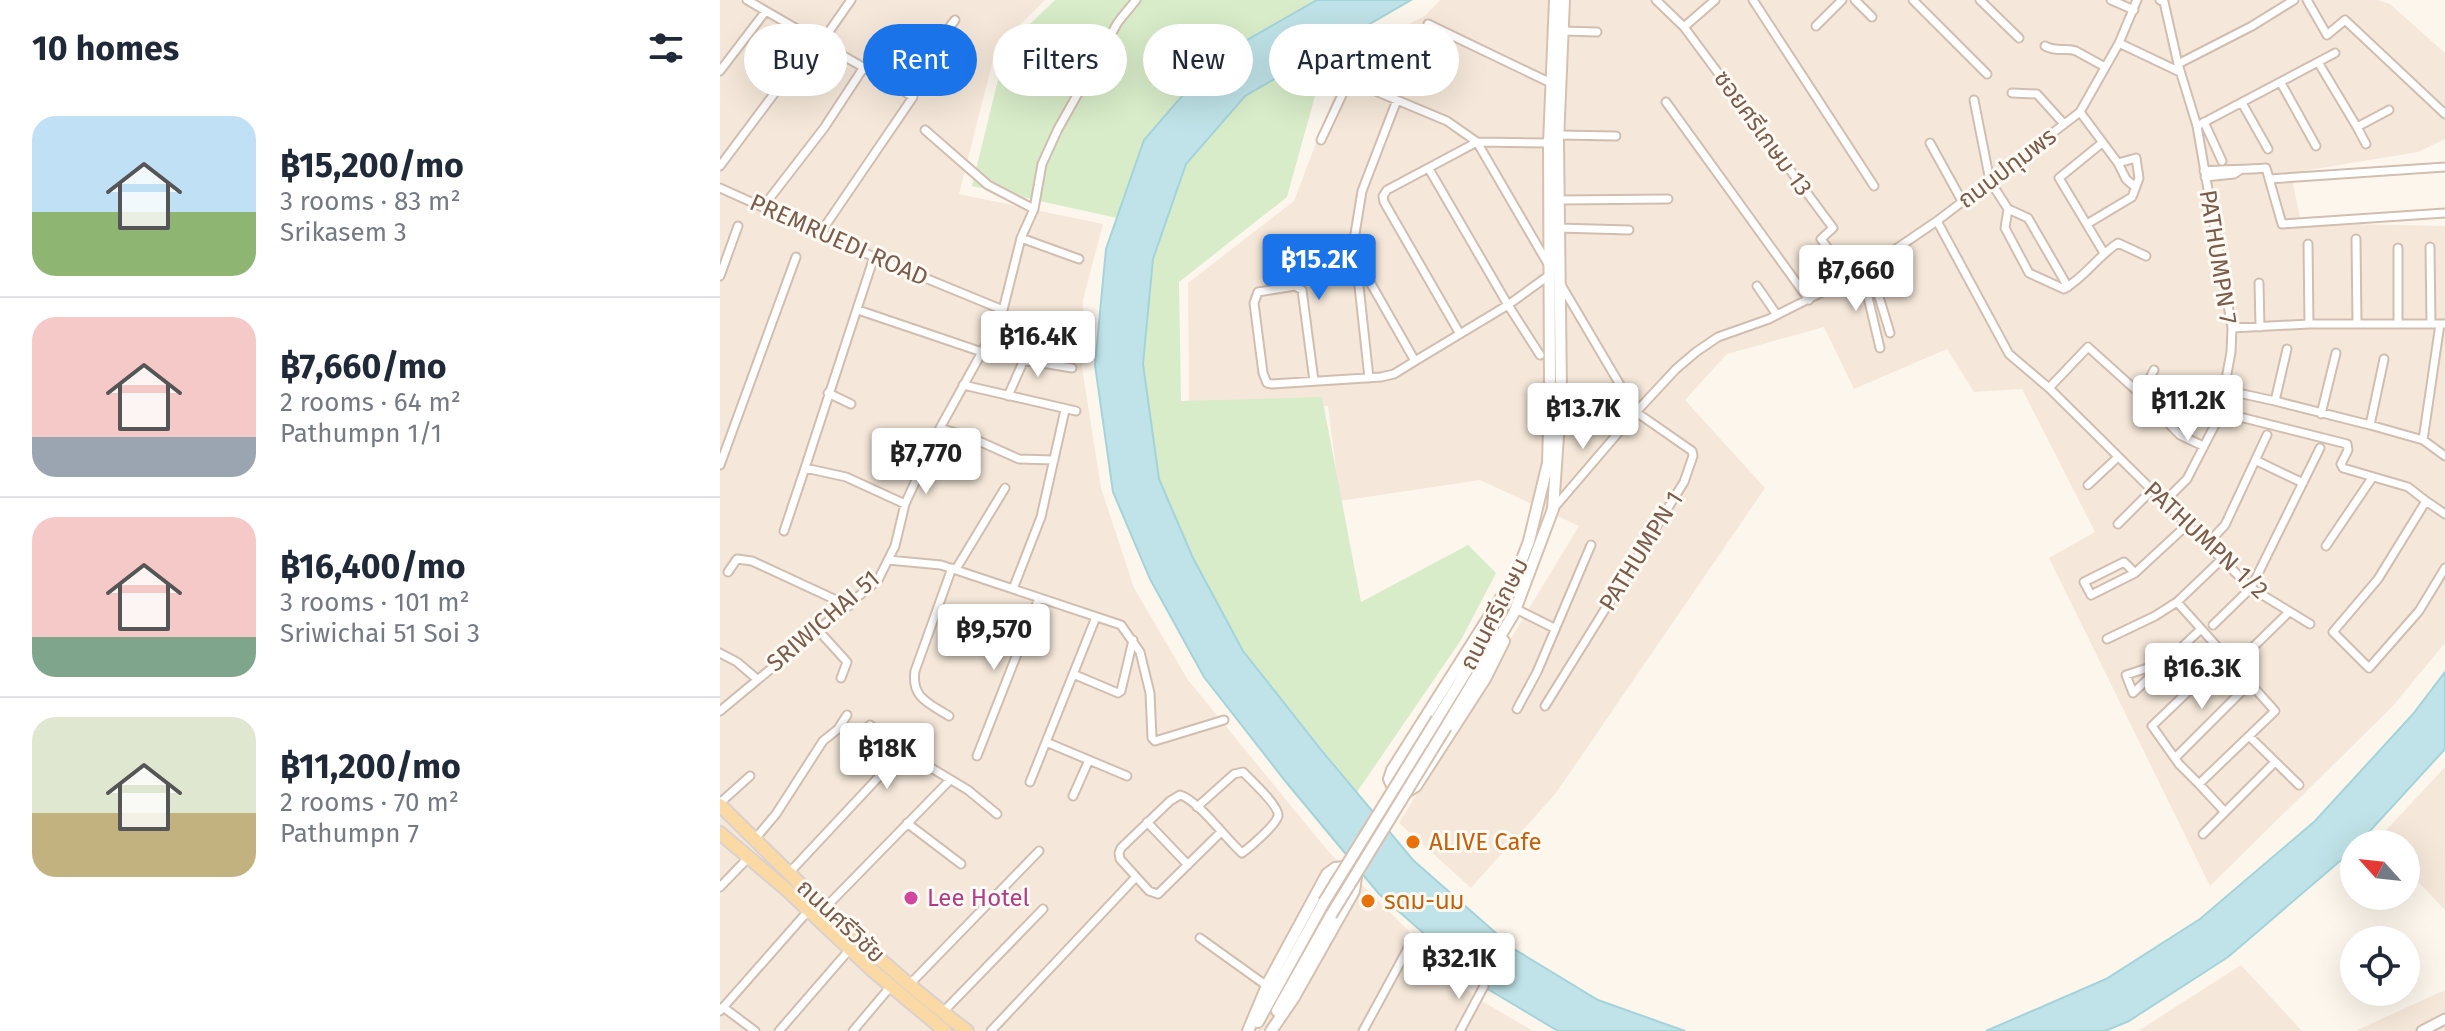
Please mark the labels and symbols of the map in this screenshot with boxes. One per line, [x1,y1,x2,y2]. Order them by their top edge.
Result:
street label: ซอยศรีเกษม 13 [1708,65,1818,201]
street label: ถนนปทุมพร [1952,122,2062,215]
street label: PREMRUEDI ROAD [746,188,932,292]
street label: PATHUMPN 7 [2194,188,2242,326]
pin: ฿15.2K [1254,234,1384,302]
pin: ฿7,660 [1791,245,1921,313]
pin: ฿16.4K [973,311,1103,379]
pin: ฿11.2K [2123,375,2253,443]
pin: ฿13.7K [1518,383,1648,451]
pin: ฿7,770 [861,428,991,496]
street label: PATHUMPN 1/2 [2138,476,2274,604]
street label: PATHUMPN 1 [1593,486,1689,616]
street label: ถนนศรีเกษม [1454,553,1534,675]
street label: SRIWICHAI 51 [761,565,885,677]
pin: ฿9,570 [929,604,1059,672]
pin: ฿16.3K [2137,643,2267,711]
pin: ฿18K [840,723,934,791]
place label: ALIVE Cafe [1429,828,1541,856]
north arrow [2340,830,2420,910]
marker: ALIVE Cafe [1404,833,1422,851]
street label: ถนนศรีวิชัย [791,873,891,969]
place label: Lee Hotel [927,884,1030,912]
place label: รดม-นม [1384,887,1464,915]
marker: Lee Hotel [902,889,920,907]
marker: รดม-นม [1359,892,1377,910]
pin: ฿32.1K [1394,933,1524,1001]

